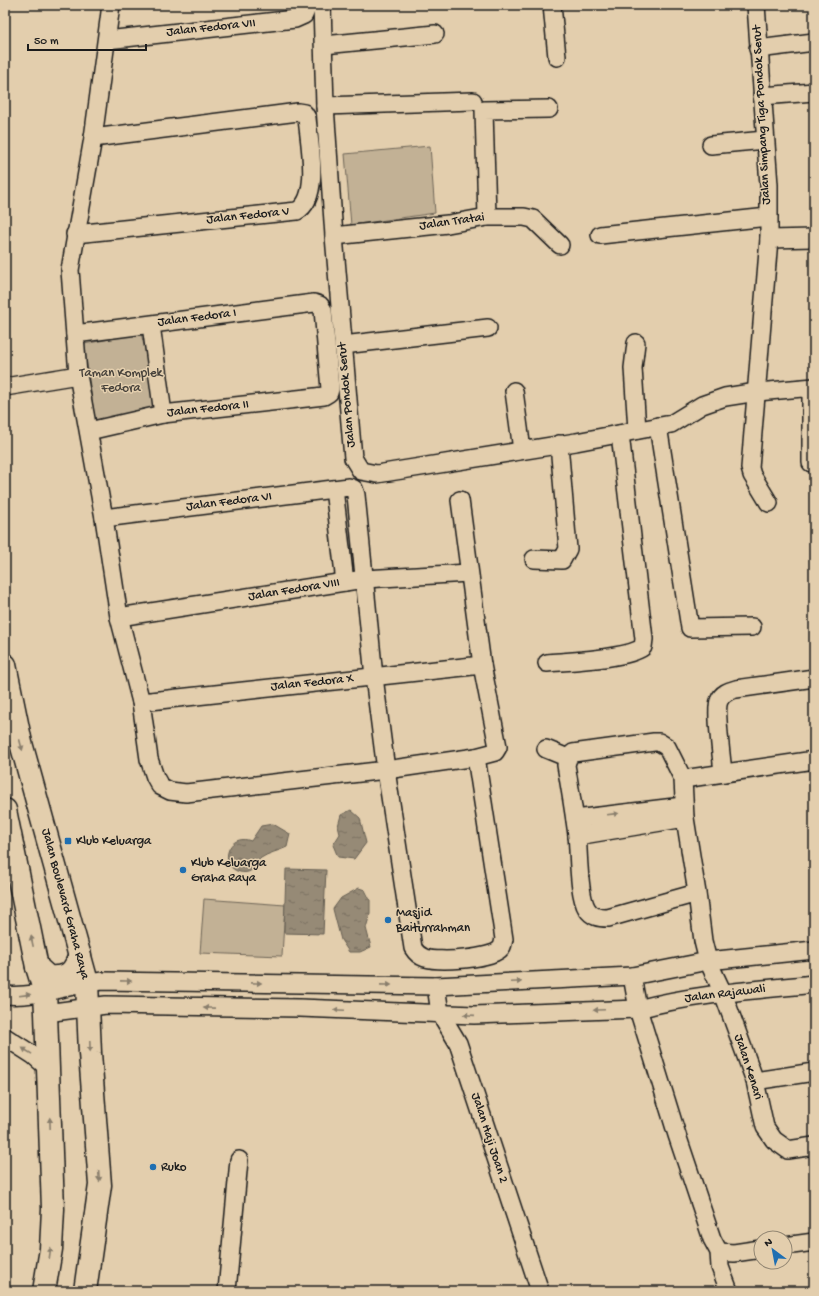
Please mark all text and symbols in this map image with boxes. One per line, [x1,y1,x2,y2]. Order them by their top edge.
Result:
street label: Jalan Fedora VII [166,16,256,40]
street label: Jalan Simpang Tiga Pondok Serut [750,23,774,205]
scale bar [28,26,146,52]
text: 50 m [34,35,59,49]
street label: Jalan Fedora V [206,204,290,228]
street label: Jalan Tratai [418,210,486,234]
street label: Jalan Fedora I [157,306,237,330]
street label: Jalan Pondok Serut [335,340,359,448]
park label: Taman Komplek Fedora [79,366,164,396]
street label: Jalan Fedora II [166,397,250,421]
street label: Jalan Fedora VI [185,489,273,515]
street label: Jalan Fedora VIII [247,575,341,605]
street label: Jalan Fedora X [270,671,355,695]
one-way arrow [19,738,25,751]
one-way arrow [607,811,619,817]
street label: Jalan Boulevard Graha Raya [38,827,93,982]
place label: Klub Keluarga [76,834,152,849]
marker: Klub Keluarga [63,836,73,846]
place label: Klub Keluarga Graha Raya [191,856,267,886]
marker: Klub Keluarga Graha Raya [178,865,188,875]
place label: Masjid Baiturrahman [395,906,471,936]
marker: Masjid Baiturrahman [383,915,393,925]
one-way arrow [29,935,35,947]
one-way arrow [120,978,133,984]
one-way arrow [510,979,522,986]
one-way arrow [250,980,263,986]
one-way arrow [380,982,393,988]
street label: Jalan Rajawali [684,982,767,1006]
one-way arrow [19,992,31,998]
one-way arrow [203,1004,215,1011]
one-way arrow [333,1006,345,1013]
one-way arrow [593,1007,605,1014]
one-way arrow [463,1011,475,1018]
street label: Jalan Kenari [730,1032,766,1102]
one-way arrow [86,1040,93,1052]
one-way arrow [21,1048,33,1055]
street label: Jalan Haji Joan 2 [467,1091,511,1186]
one-way arrow [46,1117,53,1129]
place label: Ruko [161,1160,187,1175]
marker: Ruko [148,1162,158,1172]
one-way arrow [96,1170,103,1182]
north arrow [753,1230,793,1270]
text: N [763,1236,775,1250]
one-way arrow [47,1246,53,1259]

